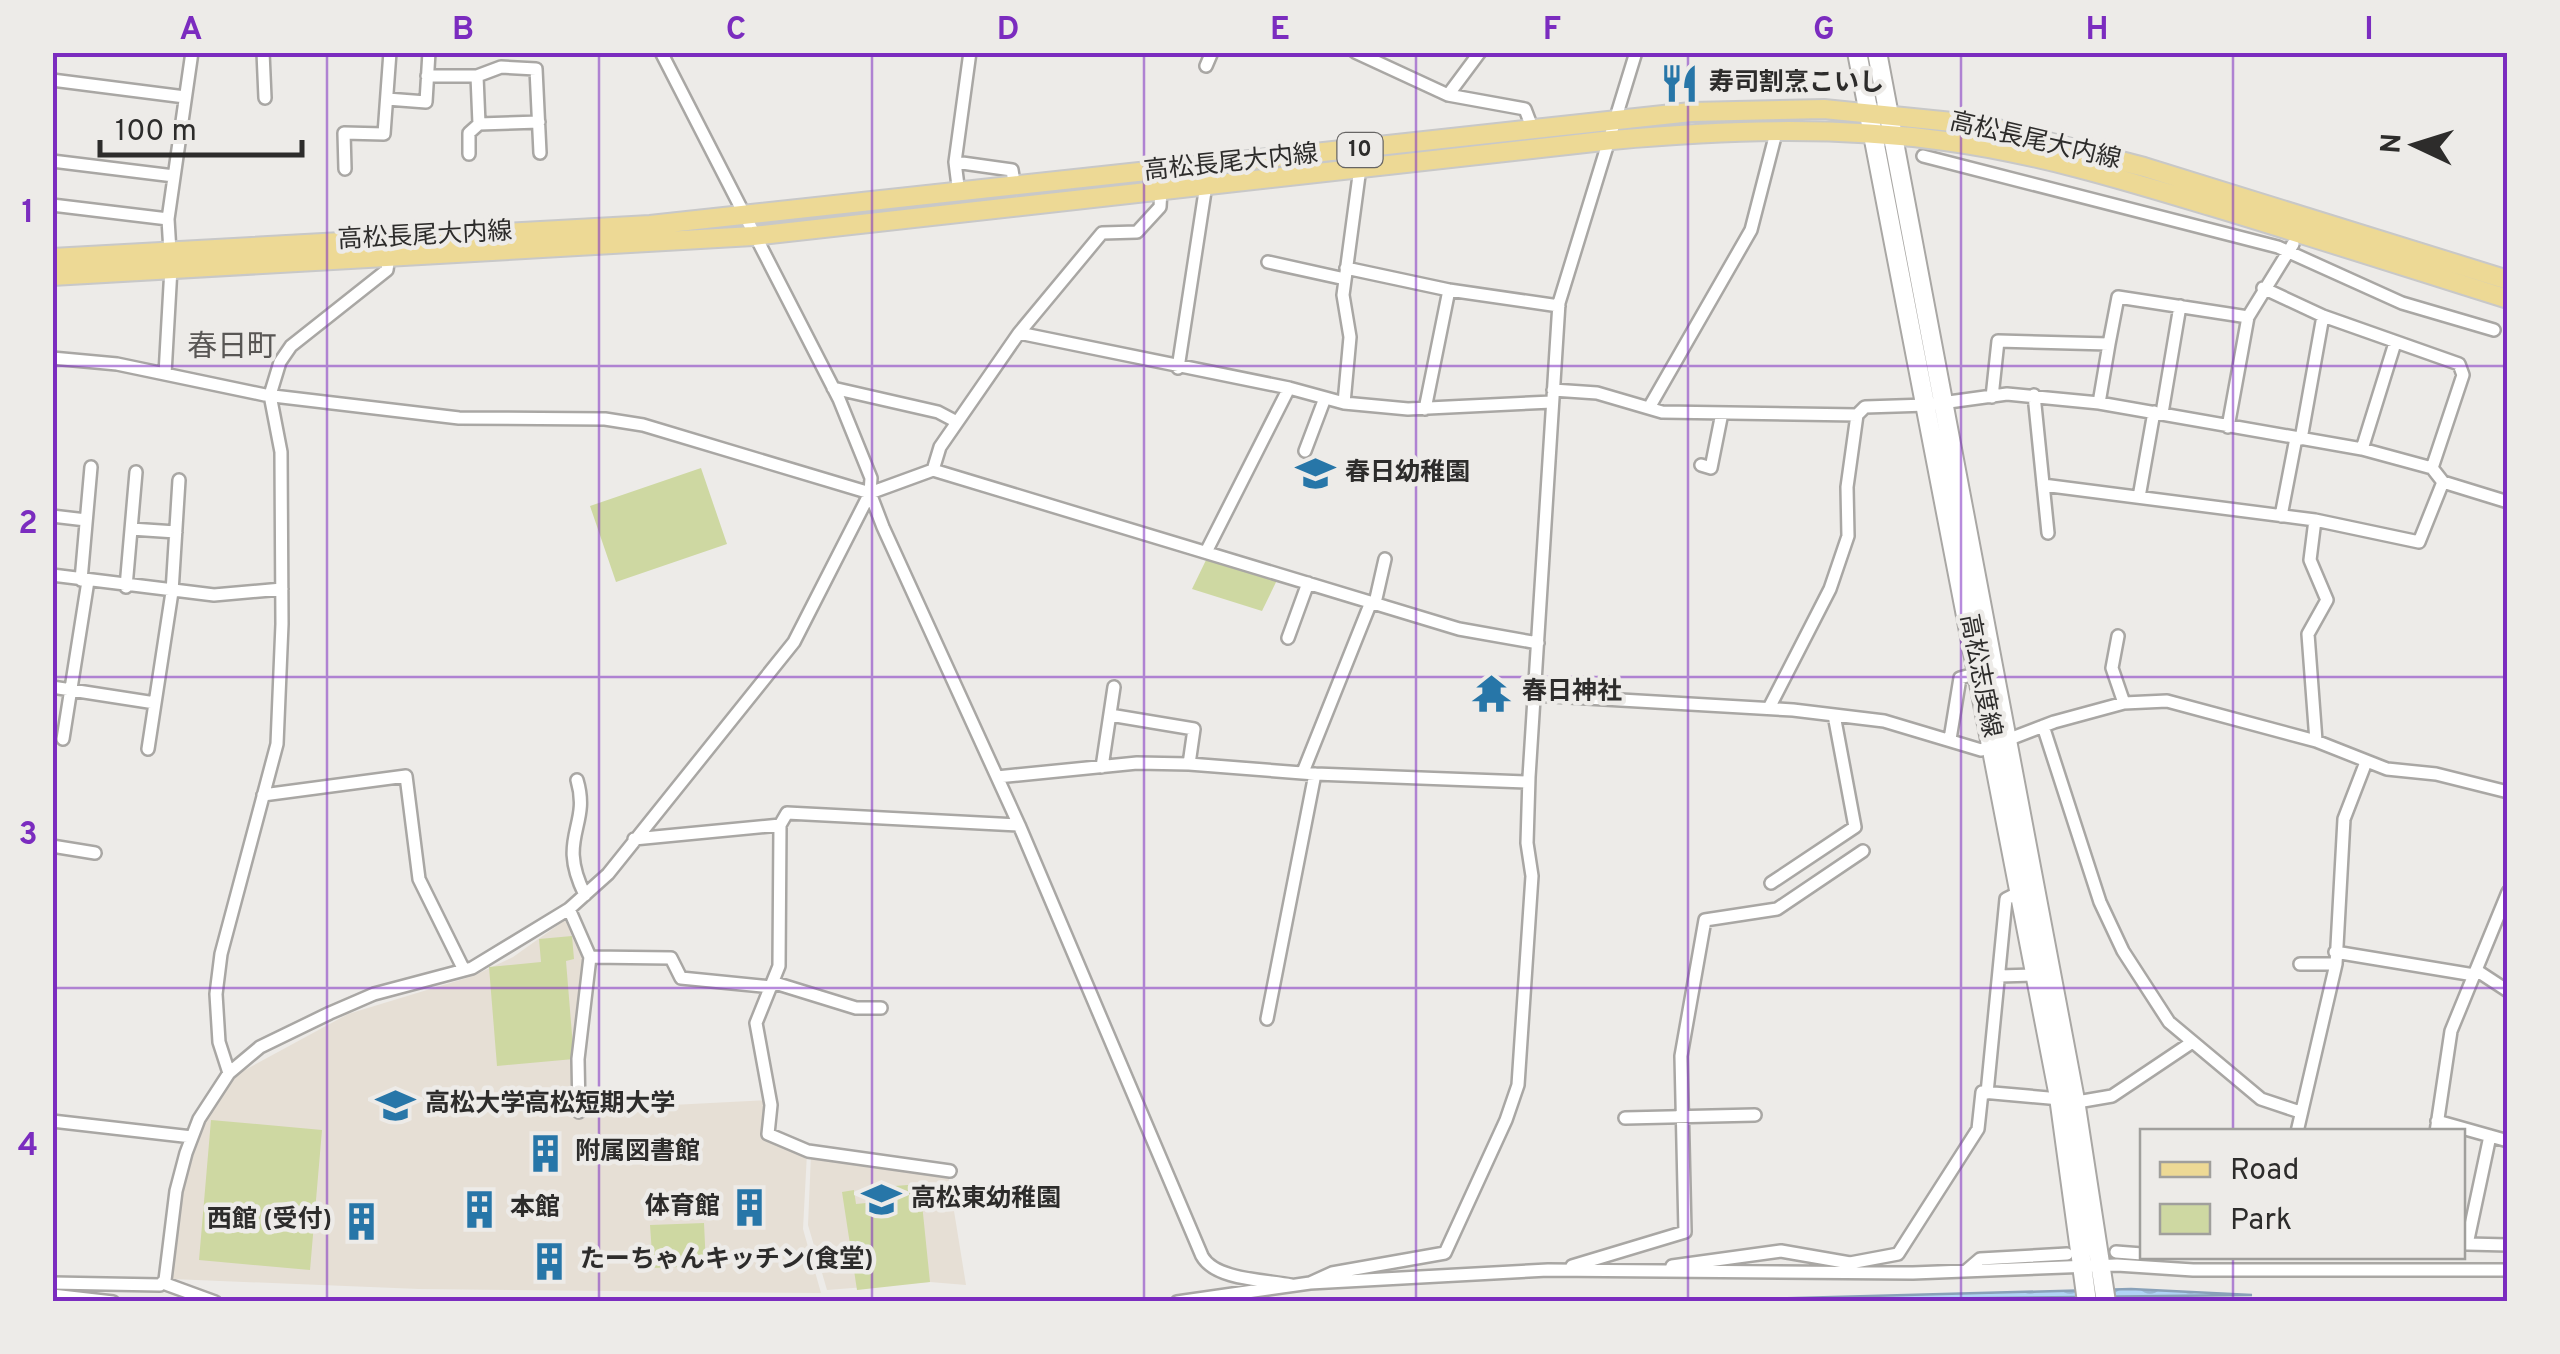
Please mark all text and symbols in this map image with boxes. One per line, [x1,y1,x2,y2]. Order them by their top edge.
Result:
text: A [180,11,202,51]
text: B [452,11,474,51]
text: C [726,11,746,51]
text: D [997,11,1019,51]
text: E [1270,11,1290,51]
text: F [1543,11,1561,51]
text: G [1813,11,1835,51]
text: H [2085,11,2109,51]
text: I [2364,11,2374,51]
restaurant icon: 寿司割烹こいし [1658,63,1700,105]
place label: 寿司割烹こいし [1709,68,1884,100]
scale bar [100,95,302,157]
north arrow [2365,95,2465,195]
street label: 高松長尾大内線 [1946,107,2124,177]
text: 100 m [115,114,197,151]
text: N [2374,132,2412,155]
road number: 10 [1338,133,1382,167]
street label: 高松長尾大内線 [1142,139,1320,189]
text: 1 [22,194,34,234]
street label: 高松長尾大内線 [337,216,513,258]
district label: 春日町 [187,330,277,367]
school or university icon: 春日幼稚園 [1294,453,1336,495]
place label: 春日幼稚園 [1345,458,1470,490]
text: 2 [18,505,38,545]
street label: 高松志度線 [1951,612,2007,740]
temple icon: 春日神社 [1471,672,1513,714]
place label: 春日神社 [1522,677,1622,709]
text: 3 [18,816,38,856]
school or university icon: 高松大学·高松短期大学 [374,1084,416,1126]
place label: 高松大学·高松短期大学 [425,1089,675,1121]
text: 4 [18,1127,38,1167]
legend [2140,1129,2465,1259]
building icon: 附属図書館 [524,1132,566,1174]
place label: 附属図書館 [575,1137,700,1169]
text: Road [2230,1153,2299,1190]
school or university icon: 高松東幼稚園 [860,1179,902,1221]
place label: 高松東幼稚園 [911,1184,1061,1216]
building icon: 体育館 [729,1187,771,1229]
building icon: 本館 [459,1188,501,1230]
place label: 体育館 [645,1192,720,1224]
place label: 本館 [510,1193,560,1225]
building icon: 西館 (受付) [341,1200,383,1242]
text: Park [2230,1203,2292,1240]
place label: 西館 (受付) [207,1205,332,1237]
building icon: たーちゃんキッチン(食堂) [529,1240,571,1282]
place label: たーちゃんキッチン(食堂) [580,1245,874,1277]

